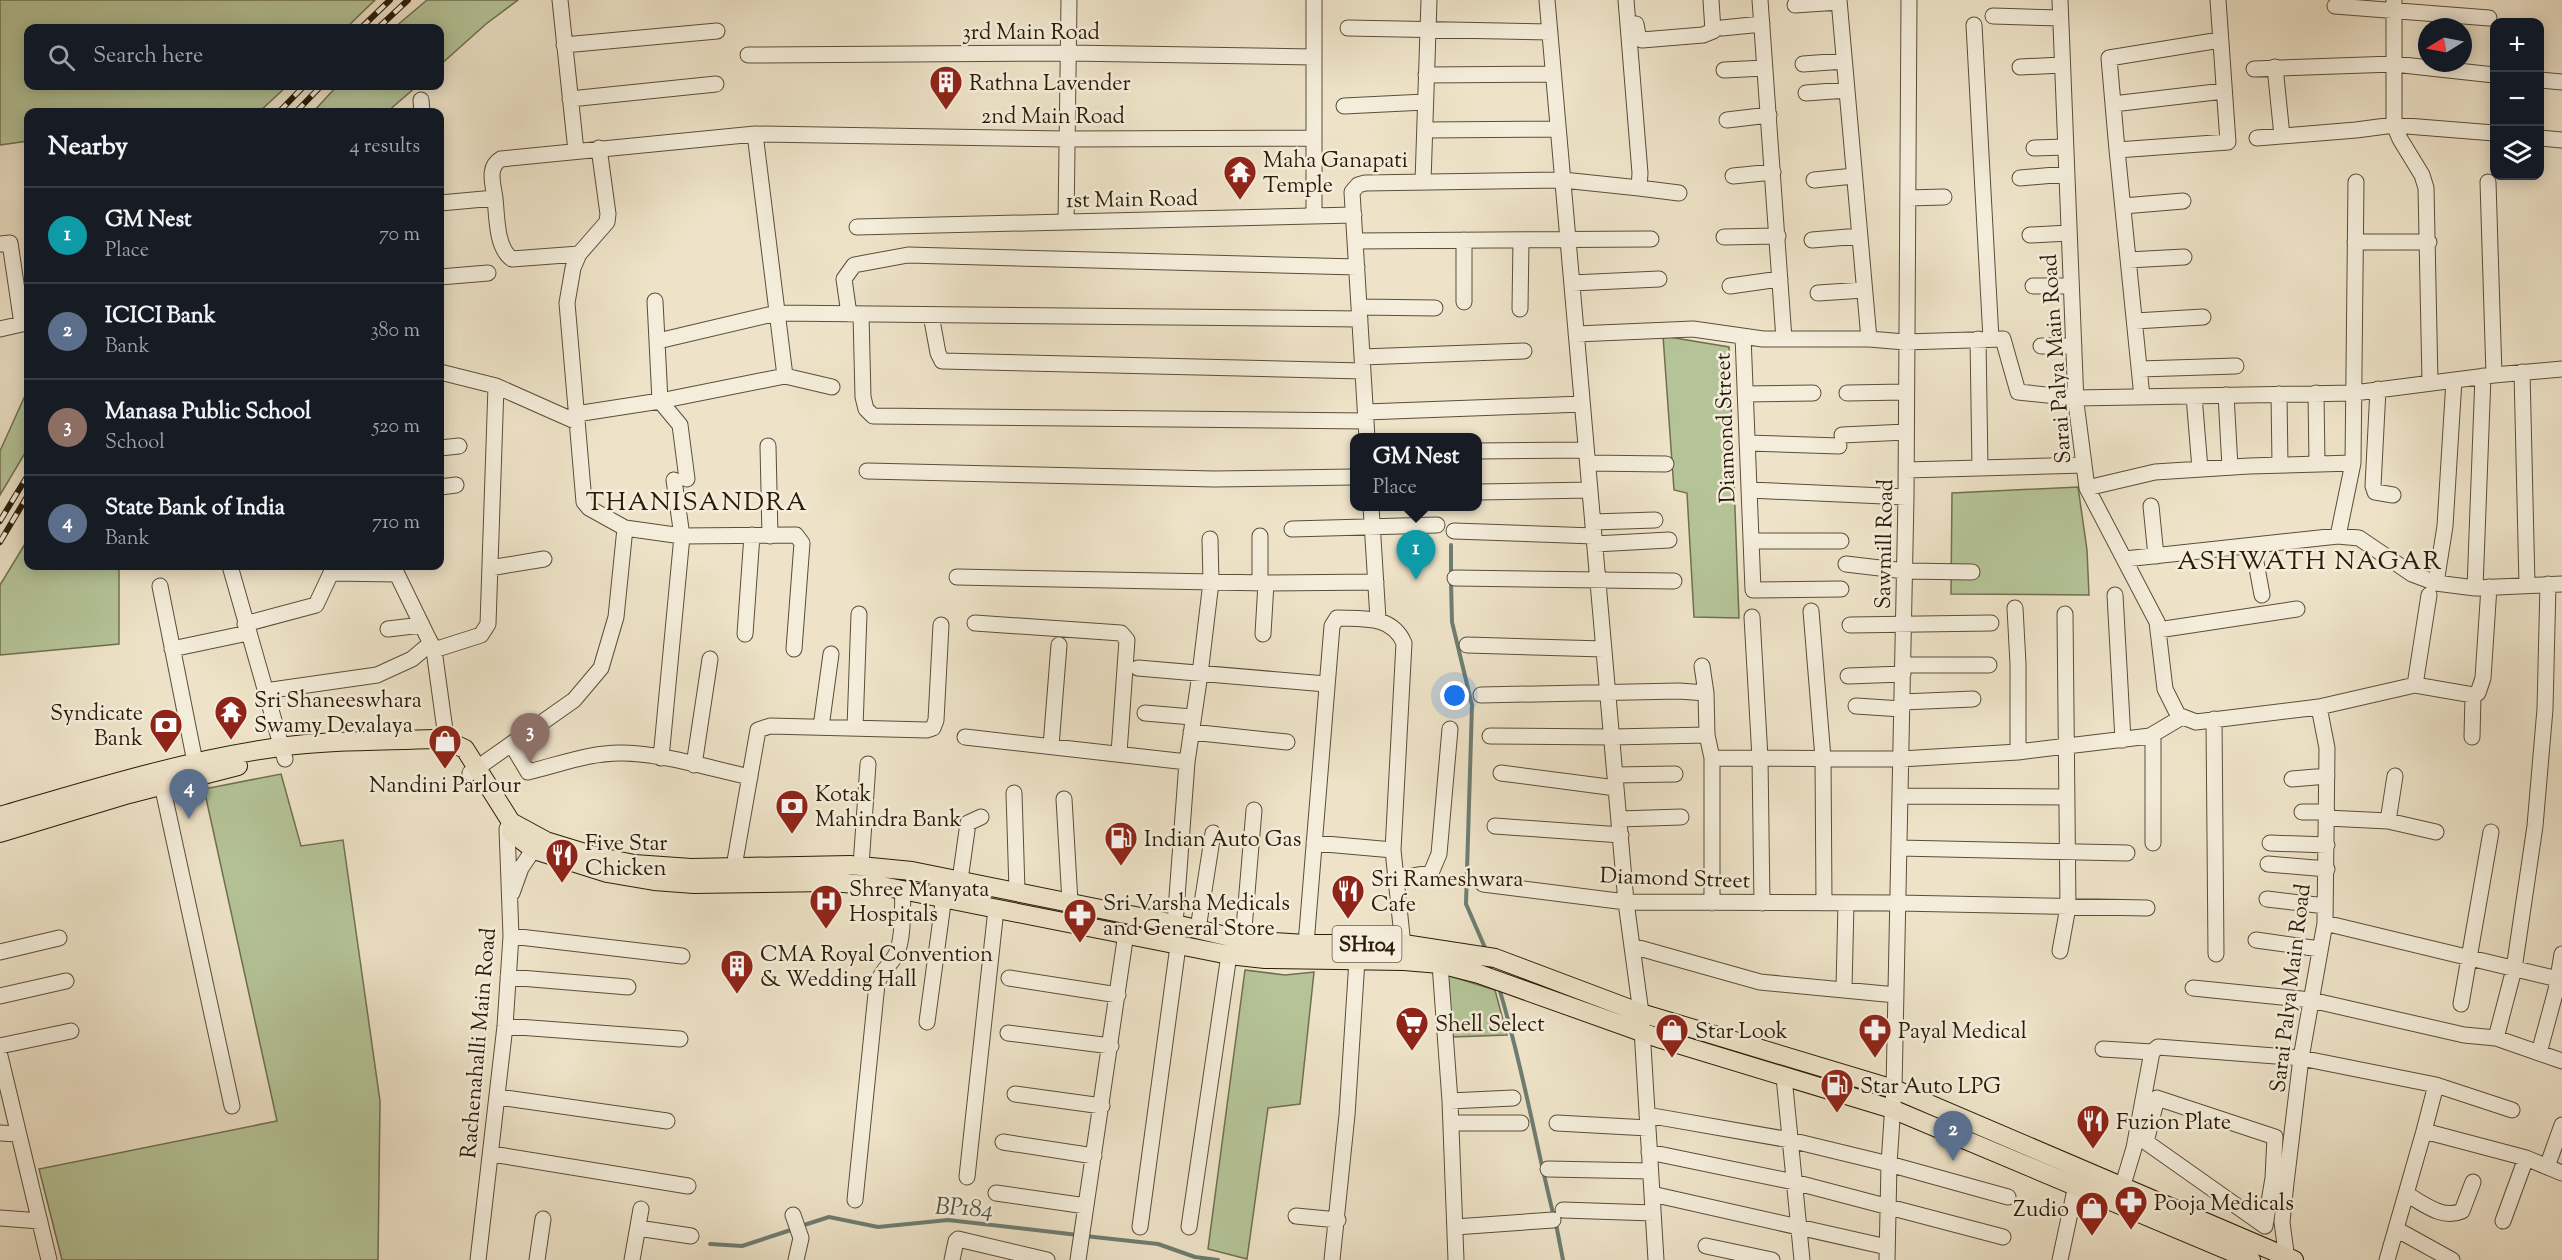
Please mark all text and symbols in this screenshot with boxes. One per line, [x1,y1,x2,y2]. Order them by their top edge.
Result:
street label: 3rd Main Road [962,18,1100,50]
north arrow [2418,18,2472,72]
map controls [2490,18,2544,180]
button: + [2490,18,2544,72]
search box [24,24,444,90]
icon: search [45,41,78,74]
text: Search here [93,41,203,73]
building icon: Rathna Lavender [928,64,964,111]
place label: Rathna Lavender [969,69,1131,101]
button: − [2490,72,2544,126]
street label: 2nd Main Road [981,102,1125,134]
button: layers [2490,126,2544,180]
text: Nearby [48,129,128,166]
text: 4 results [349,133,420,162]
place label: Maha Ganapati Temple [1263,146,1408,203]
temple icon: Maha Ganapati Temple [1222,154,1258,201]
street label: 1st Main Road [1066,184,1198,218]
text: GM Nest [105,205,192,237]
text: 1 [64,221,71,250]
text: 70 m [379,221,420,250]
text: Place [105,237,149,266]
street label: Sarai Palya Main Road [2035,253,2081,465]
text: ICICI Bank [105,301,216,333]
text: 2 [63,317,72,346]
text: 380 m [371,317,420,346]
text: Bank [105,333,150,362]
street label: Diamond Street [1708,352,1746,504]
text: Manasa Public School [105,397,311,429]
text: 3 [63,413,72,442]
text: 520 m [372,413,420,442]
text: School [105,429,165,458]
popup [1350,433,1482,511]
text: GM Nest [1373,442,1459,474]
text: Place [1373,474,1417,503]
street label: Sawmill Road [1869,479,1903,609]
district label: THANISANDRA [586,485,808,522]
text: State Bank of India [105,493,285,525]
text: 4 [62,509,73,538]
text: 710 m [372,509,420,538]
text: Bank [105,525,150,554]
pin: 1 [1396,530,1436,580]
district label: ASHWATH NAGAR [2177,544,2443,581]
your location [1440,681,1469,710]
place label: Sri Shaneeswhara Swamy Devalaya [254,686,422,743]
temple icon: Sri Shaneeswhara Swamy Devalaya [213,694,249,741]
place label: Syndicate Bank [50,699,143,756]
bank icon: Syndicate Bank [148,707,184,754]
pin: 3 [510,714,550,763]
shop icon: Nandini Parlour [427,723,463,770]
pin: 4 [170,770,208,819]
place label: Nandini Parlour [369,771,521,803]
place label: Kotak Mahindra Bank [815,780,962,837]
bank icon: Kotak Mahindra Bank [774,788,810,835]
fuel station icon: Indian Auto Gas [1103,820,1139,867]
place label: Indian Auto Gas [1144,825,1301,857]
place label: Five Star Chicken [585,829,668,886]
restaurant icon: Five Star Chicken [544,837,580,884]
street label: Diamond Street [1599,861,1751,899]
place label: Sri Rameshwara Cafe [1371,865,1523,922]
restaurant icon: Sri Rameshwara Cafe [1330,873,1366,920]
place label: Shree Manyata Hospitals [849,875,990,932]
street label: Sarai Palya Main Road [2263,882,2321,1095]
hospital icon: Shree Manyata Hospitals [808,883,844,930]
place label: Sri Varsha Medicals and General Store [1103,889,1290,946]
pharmacy icon: Sri Varsha Medicals and General Store [1062,897,1098,944]
road number: SH104 [1332,926,1402,962]
street label: Rachenahalli Main Road [454,927,506,1160]
place label: CMA Royal Convention & Wedding Hall [760,940,993,997]
building icon: CMA Royal Convention & Wedding Hall [719,948,755,995]
supermarket icon: Shell Select [1394,1005,1430,1052]
place label: Shell Select [1435,1010,1545,1042]
shop icon: Star Look [1654,1012,1690,1059]
pharmacy icon: Payal Medical [1857,1012,1893,1059]
place label: Star Look [1695,1017,1788,1049]
place label: Payal Medical [1898,1017,2027,1049]
fuel station icon: Star Auto LPG [1819,1067,1855,1114]
place label: Star Auto LPG [1860,1072,2001,1104]
restaurant icon: Fuzion Plate [2075,1103,2111,1150]
place label: Fuzion Plate [2116,1108,2231,1140]
pin: 2 [1934,1112,1972,1161]
pharmacy icon: Pooja Medicals [2113,1184,2149,1231]
place label: Pooja Medicals [2154,1189,2294,1221]
shop icon: Zudio [2074,1190,2110,1237]
water label: BP184 [934,1191,994,1227]
place label: Zudio [2013,1195,2069,1227]

